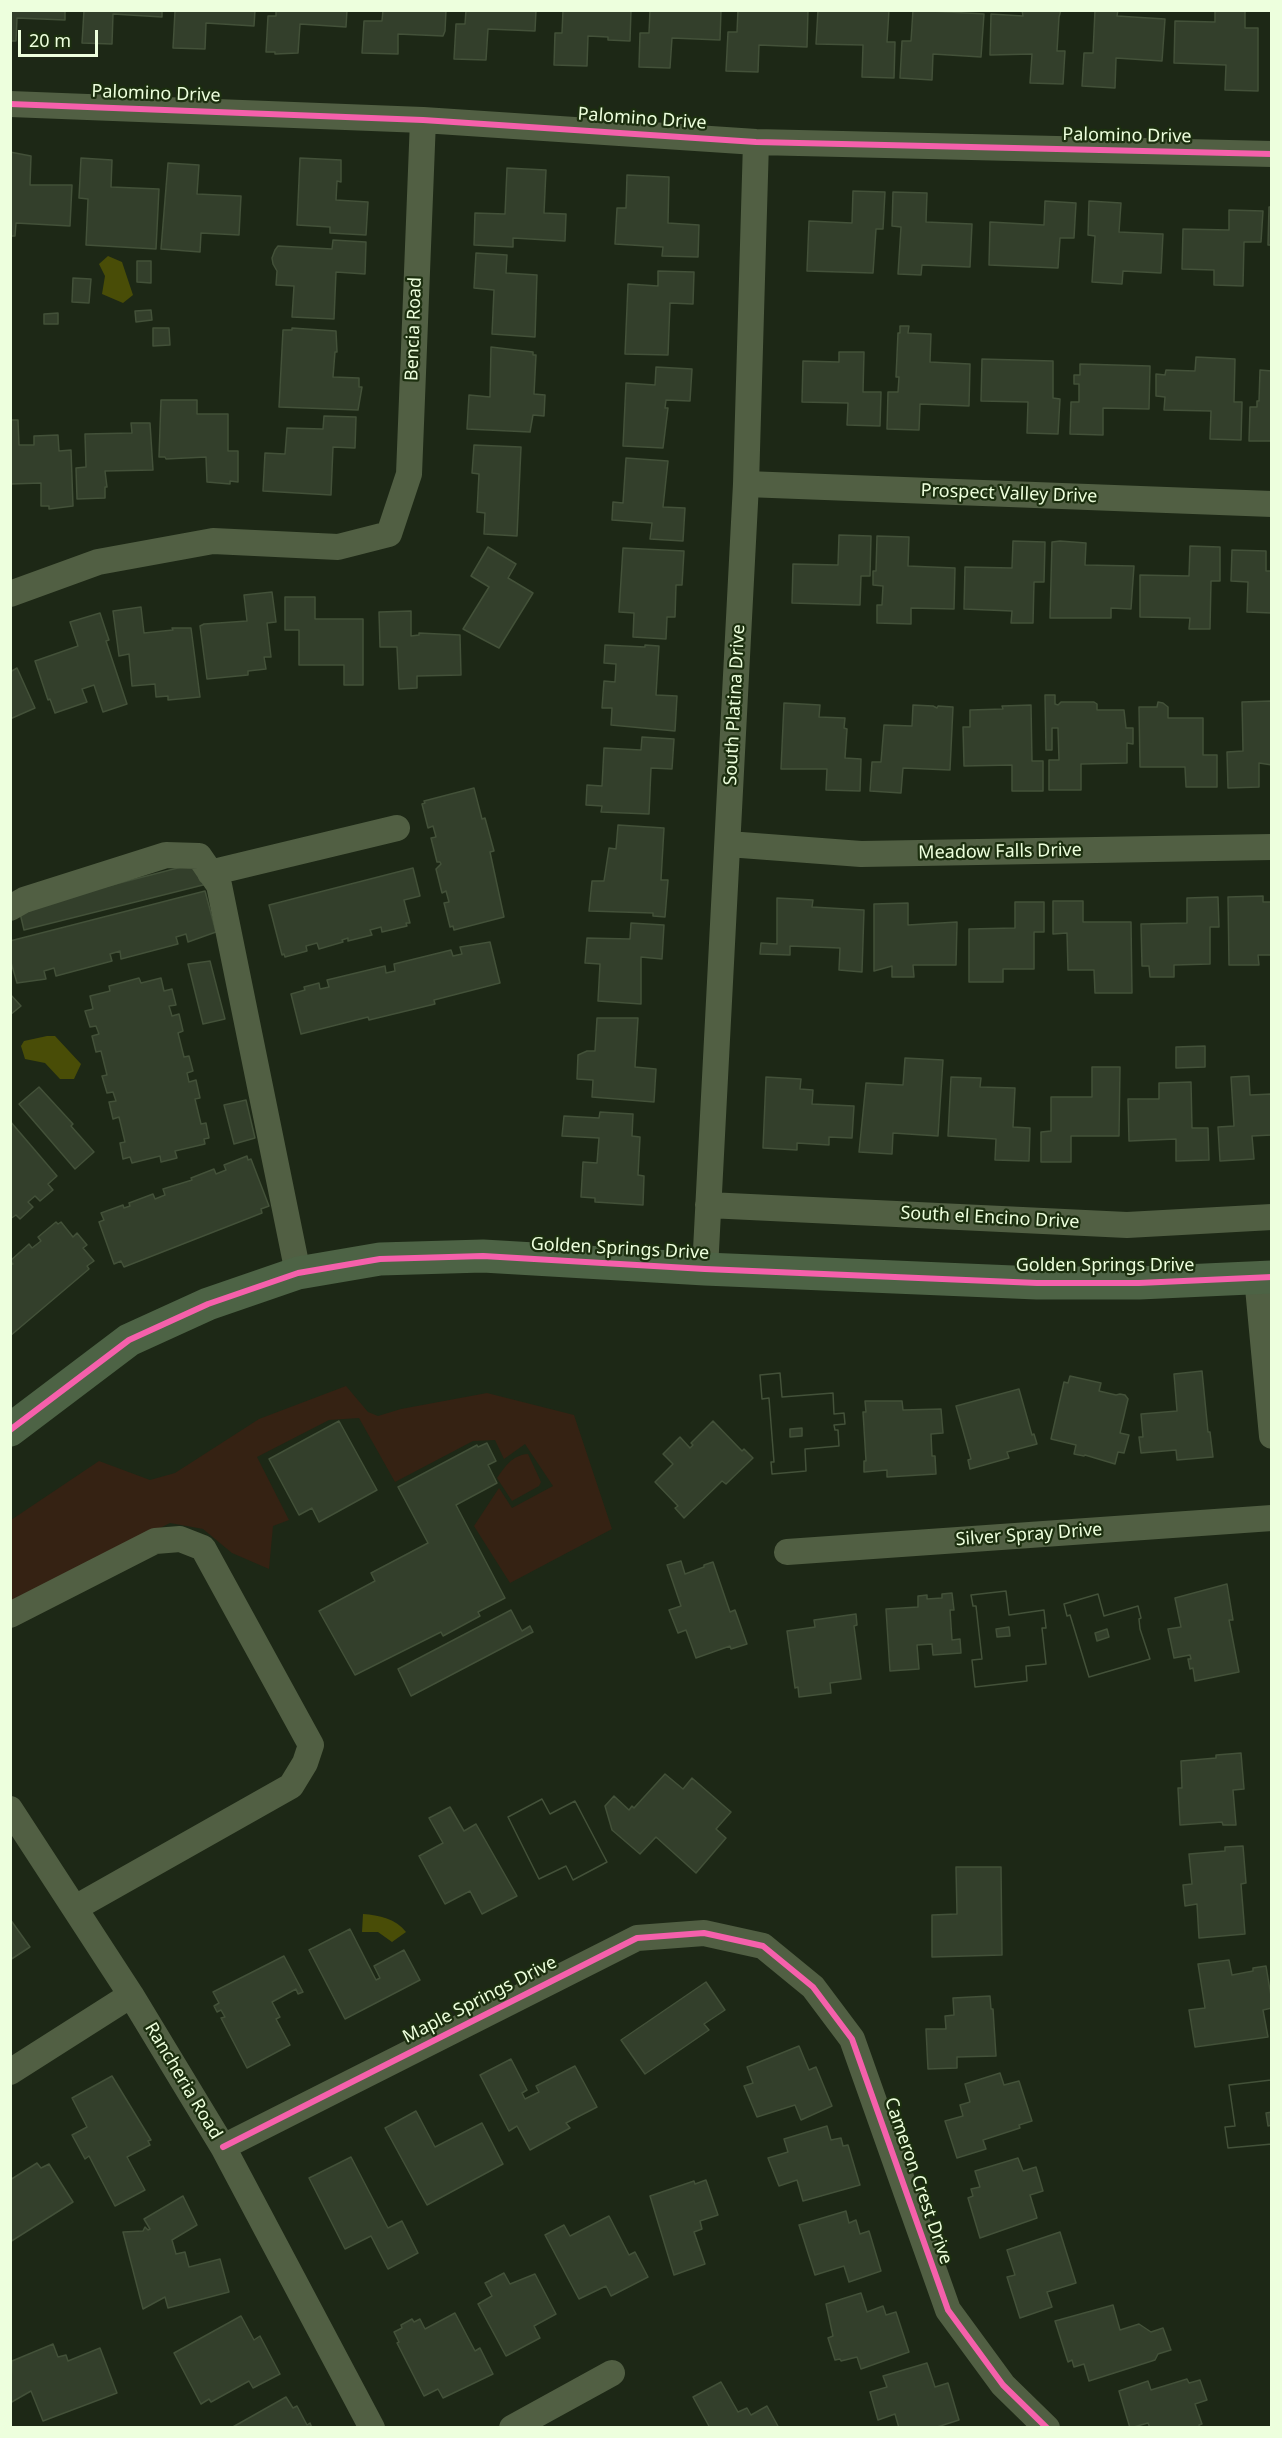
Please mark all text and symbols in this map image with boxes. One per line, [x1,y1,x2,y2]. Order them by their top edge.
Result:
scale bar [21,18,100,56]
text: 20 m [29,28,71,52]
street label: Palomino Drive [91,81,221,107]
street label: Palomino Drive [577,104,707,134]
street label: Palomino Drive [1062,124,1192,148]
street label: Bencia Road [401,277,427,381]
street label: Prospect Valley Drive [920,480,1098,508]
street label: South Platina Drive [720,624,750,786]
street label: Meadow Falls Drive [918,840,1082,864]
street label: South el Encino Drive [900,1203,1080,1233]
street label: Golden Springs Drive [530,1234,710,1264]
street label: Golden Springs Drive [1016,1255,1194,1277]
street label: Silver Spray Drive [955,1519,1103,1551]
street label: Maple Springs Drive [399,1952,561,2048]
street label: Rancheria Road [140,2019,226,2143]
street label: Cameron Crest Drive [879,2095,957,2267]

